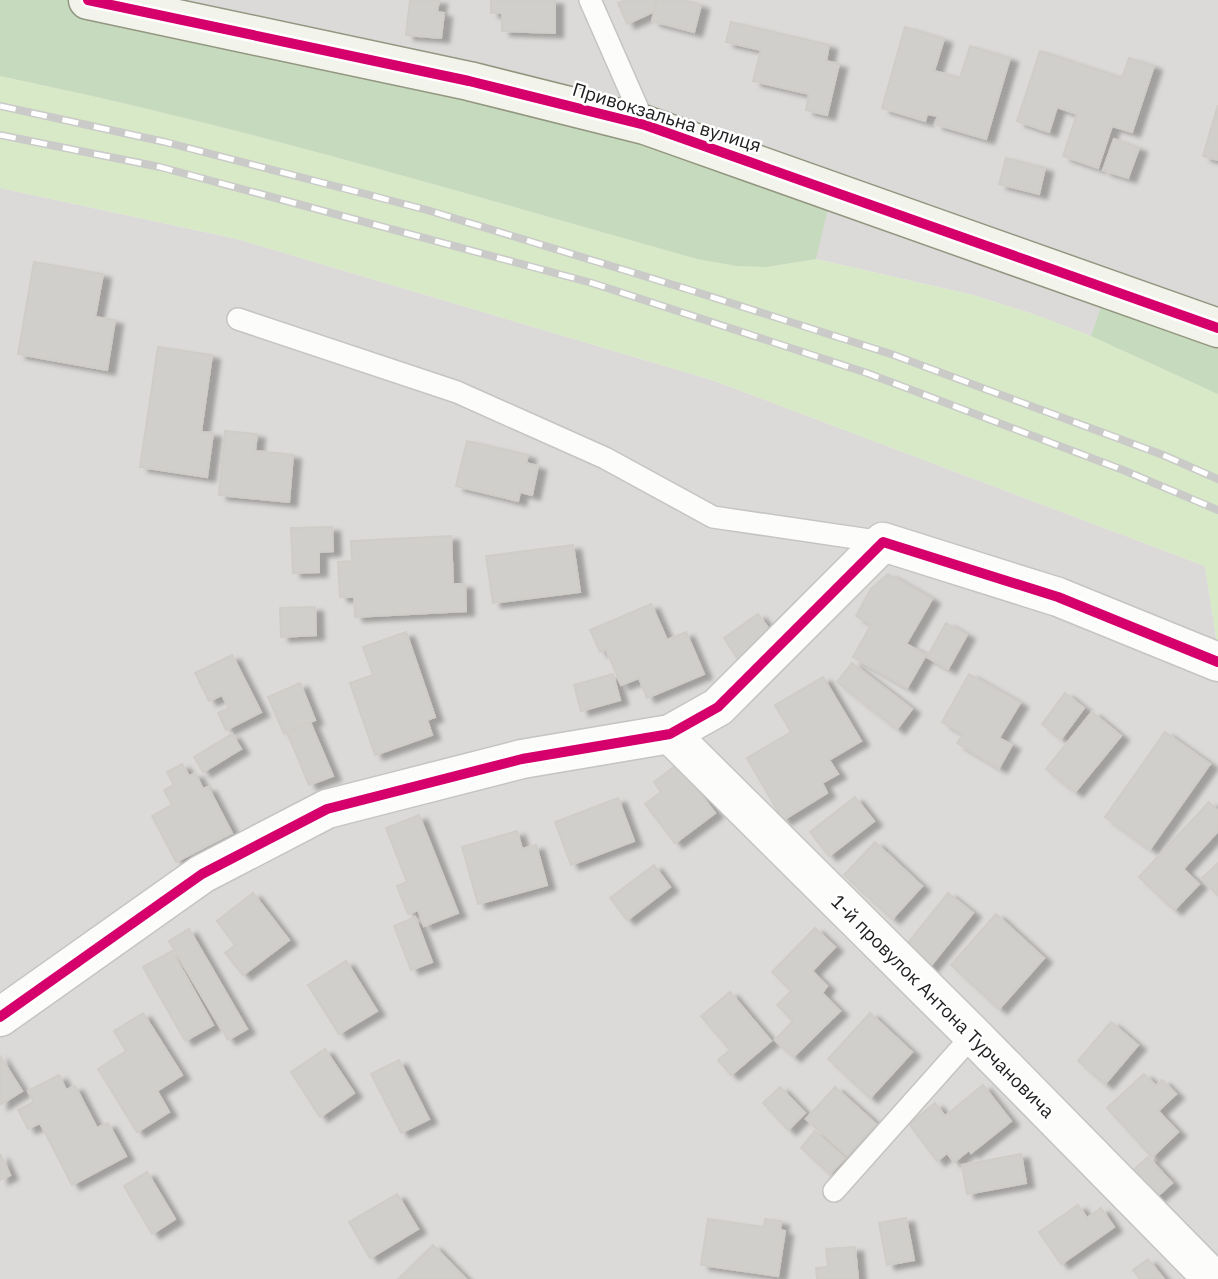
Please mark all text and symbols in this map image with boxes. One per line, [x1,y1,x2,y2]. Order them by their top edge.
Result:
street label: Привокзальна вулиця [570,77,764,157]
street label: 1-й провулок Антона Турчановича [826,889,1060,1123]

